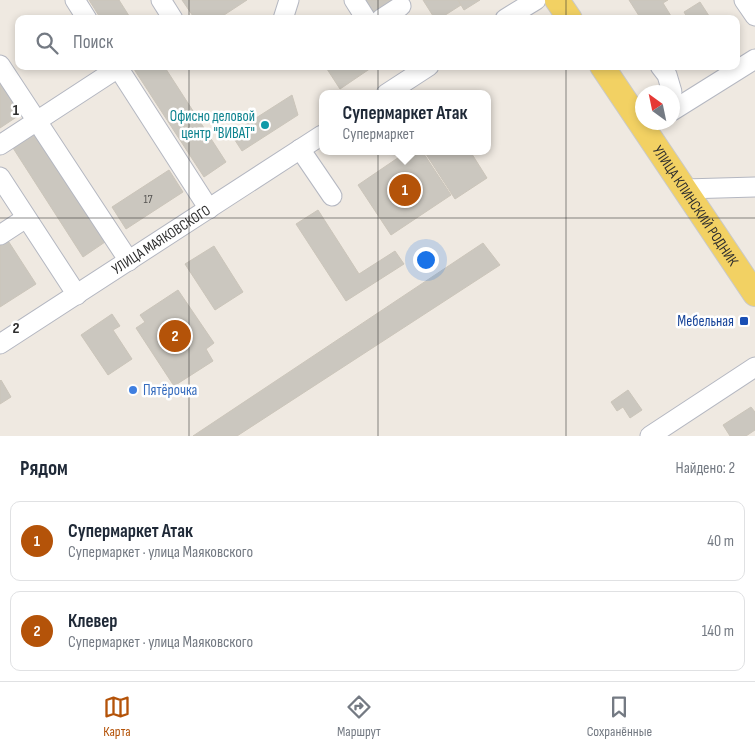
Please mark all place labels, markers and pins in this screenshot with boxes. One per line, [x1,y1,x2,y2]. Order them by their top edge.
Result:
place label: Офисно деловой центр "ВИВАТ" [170,107,255,143]
marker: Офисно деловой центр "ВИВАТ" [259,119,271,131]
pin: 1 [389,171,421,209]
place label: Мебельная [677,312,734,331]
marker: Мебельная [738,315,750,327]
pin: 2 [159,317,191,355]
place label: Пятёрочка [143,381,198,400]
marker: Пятёрочка [127,384,139,396]

